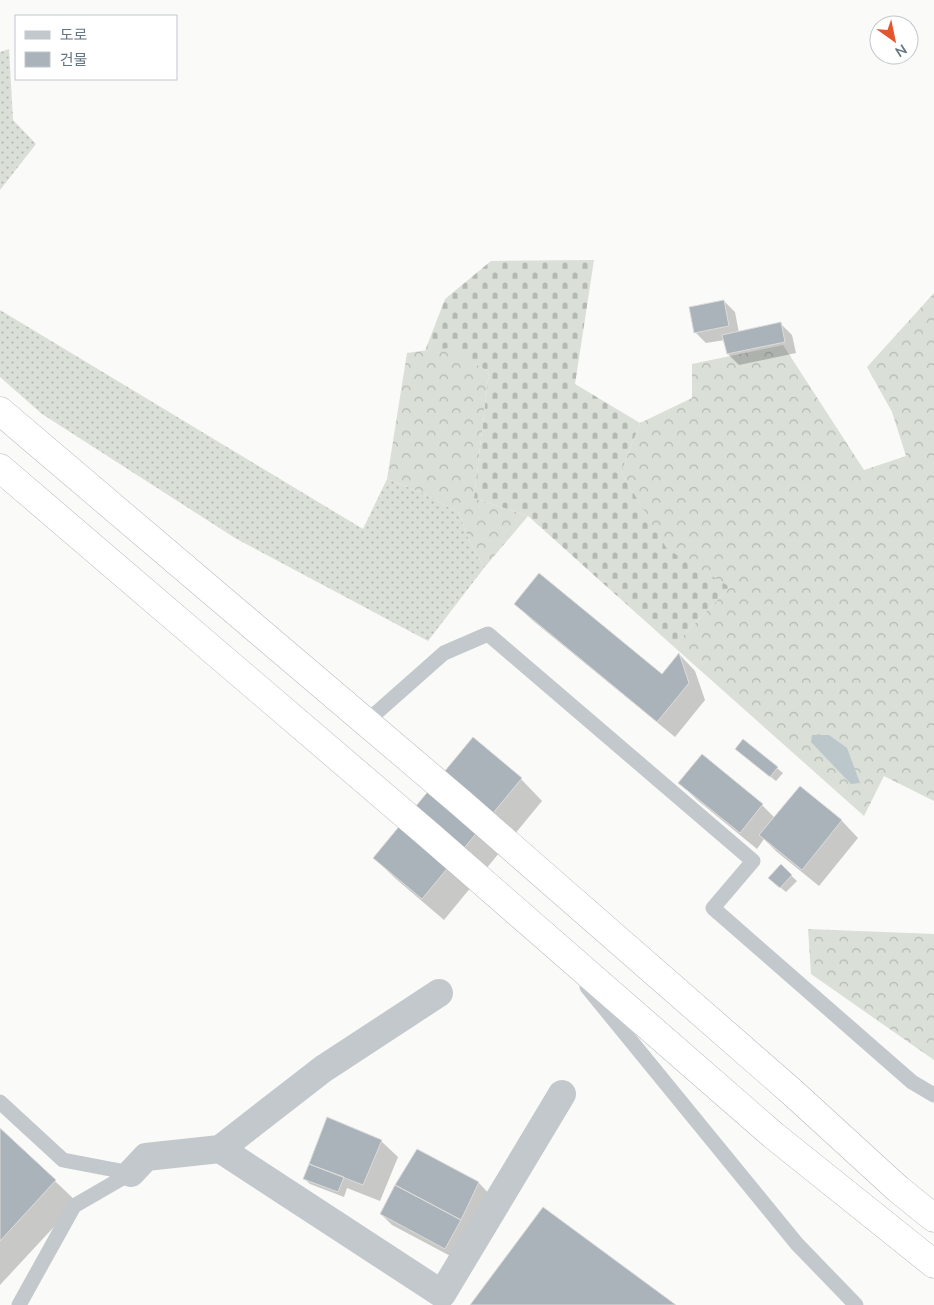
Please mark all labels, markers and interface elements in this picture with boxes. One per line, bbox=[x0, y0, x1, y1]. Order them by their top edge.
legend bbox=[15, 15, 178, 80]
north arrow bbox=[869, 15, 919, 65]
text: 도로 bbox=[60, 25, 88, 45]
text: N bbox=[891, 40, 910, 61]
text: 건물 bbox=[60, 50, 88, 70]

